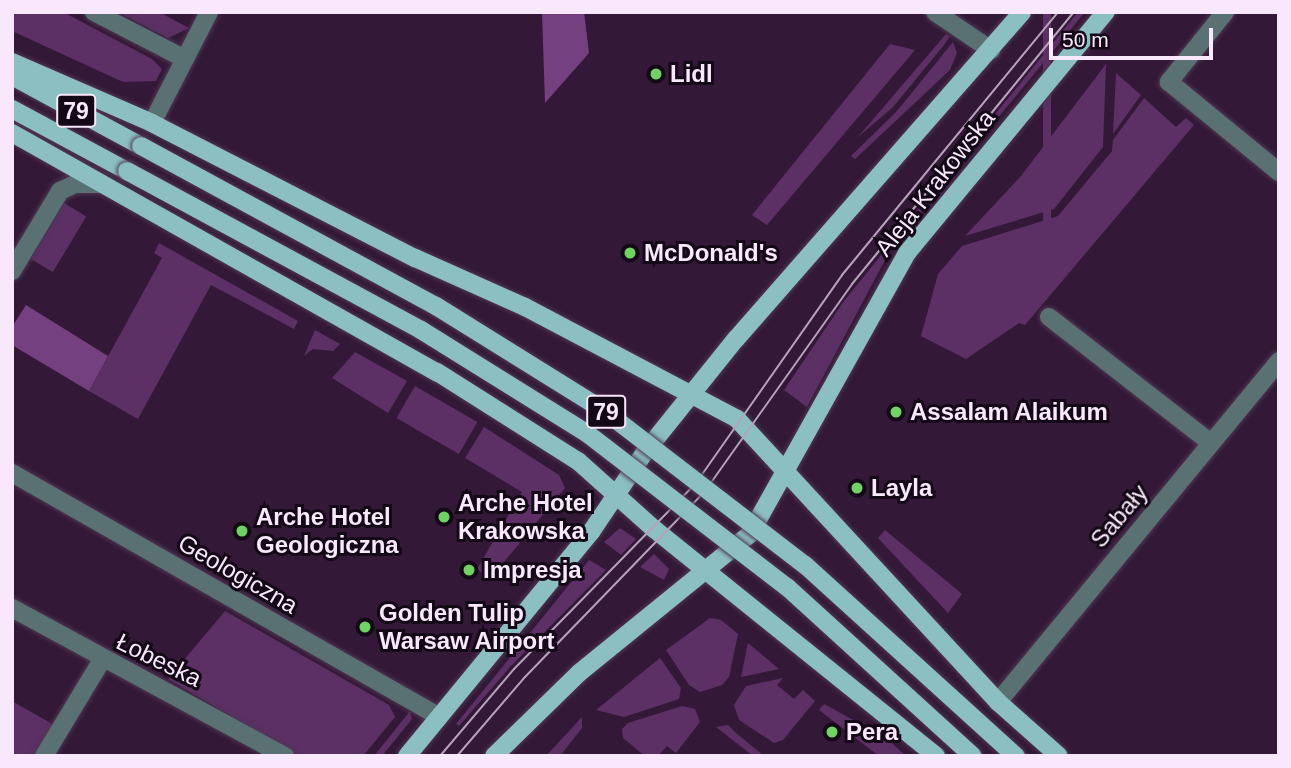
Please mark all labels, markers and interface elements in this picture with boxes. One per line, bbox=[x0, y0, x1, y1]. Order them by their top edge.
scale bar bbox=[1053, 14, 1218, 58]
text: 50 m bbox=[1062, 28, 1109, 51]
place label: Lidl bbox=[670, 60, 713, 88]
marker: Lidl bbox=[648, 66, 664, 82]
road number: 79 bbox=[55, 92, 97, 130]
street label: Aleja Krakowska bbox=[869, 104, 1001, 262]
place label: McDonald's bbox=[644, 239, 778, 267]
marker: McDonald's bbox=[622, 245, 638, 261]
road number: 79 bbox=[585, 392, 627, 432]
place label: Assalam Alaikum bbox=[910, 398, 1109, 426]
marker: Assalam Alaikum bbox=[888, 404, 904, 420]
place label: Layla bbox=[871, 474, 932, 502]
street label: Sabały bbox=[1084, 479, 1154, 553]
marker: Layla bbox=[849, 480, 865, 496]
place label: Arche Hotel Krakowska bbox=[458, 489, 593, 545]
place label: Arche Hotel Geologiczna bbox=[256, 503, 399, 559]
marker: Arche Hotel Krakowska bbox=[436, 509, 452, 525]
marker: Arche Hotel Geologiczna bbox=[234, 523, 250, 539]
street label: Geologiczna bbox=[173, 528, 303, 620]
place label: Impresja bbox=[483, 556, 582, 584]
marker: Impresja bbox=[461, 562, 477, 578]
place label: Golden Tulip Warsaw Airport bbox=[379, 599, 555, 655]
marker: Golden Tulip Warsaw Airport bbox=[357, 619, 373, 635]
street label: Łobeska bbox=[112, 627, 206, 693]
place label: Pera bbox=[846, 718, 898, 746]
marker: Pera bbox=[824, 724, 840, 740]

